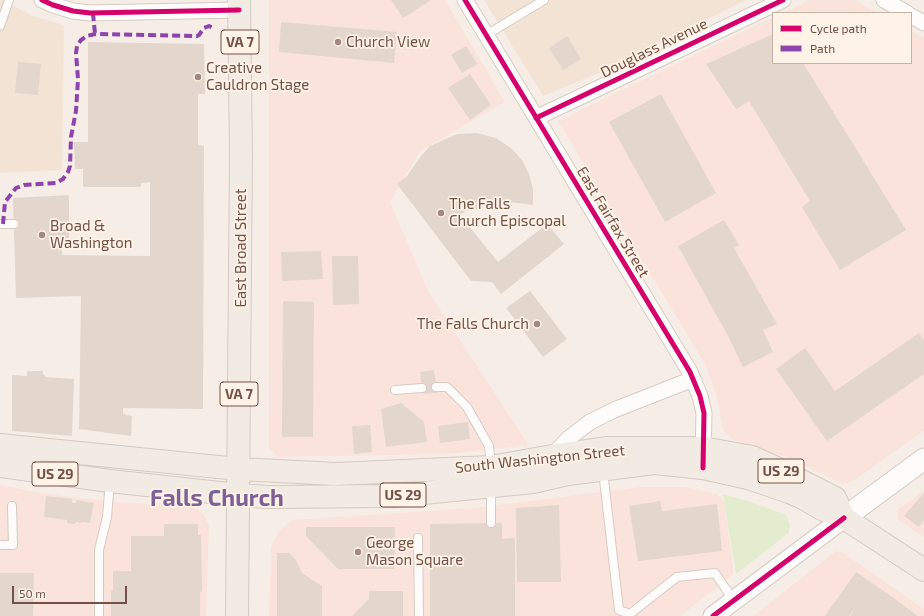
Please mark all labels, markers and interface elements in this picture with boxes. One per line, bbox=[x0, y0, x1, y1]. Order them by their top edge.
legend bbox=[772, 12, 912, 64]
street label: Douglass Avenue bbox=[598, 14, 710, 82]
text: Cycle path bbox=[810, 21, 867, 35]
road number: VA 7 bbox=[221, 30, 259, 54]
place label: Church View bbox=[346, 33, 430, 51]
marker: Church View bbox=[333, 37, 343, 47]
text: Path bbox=[810, 41, 835, 55]
place label: Creative Cauldron Stage bbox=[206, 59, 309, 94]
marker: Creative Cauldron Stage bbox=[193, 72, 203, 82]
street label: East Fairfax Street bbox=[573, 163, 653, 281]
street label: East Broad Street bbox=[232, 189, 250, 307]
place label: The Falls Church Episcopal bbox=[449, 195, 566, 230]
marker: The Falls Church Episcopal bbox=[436, 208, 446, 218]
place label: Broad & Washington bbox=[50, 217, 132, 252]
marker: Broad & Washington bbox=[37, 230, 47, 240]
place label: The Falls Church bbox=[417, 315, 529, 333]
marker: The Falls Church bbox=[532, 319, 542, 329]
road number: VA 7 bbox=[220, 382, 258, 406]
street label: South Washington Street bbox=[454, 441, 626, 477]
road number: US 29 bbox=[758, 459, 804, 483]
road number: US 29 bbox=[32, 462, 78, 486]
road number: US 29 bbox=[380, 483, 426, 507]
district label: Falls Church bbox=[150, 484, 284, 512]
place label: George Mason Square bbox=[366, 534, 463, 569]
marker: George Mason Square bbox=[353, 547, 363, 557]
scale bar bbox=[14, 578, 129, 604]
text: 50 m bbox=[19, 586, 46, 600]

